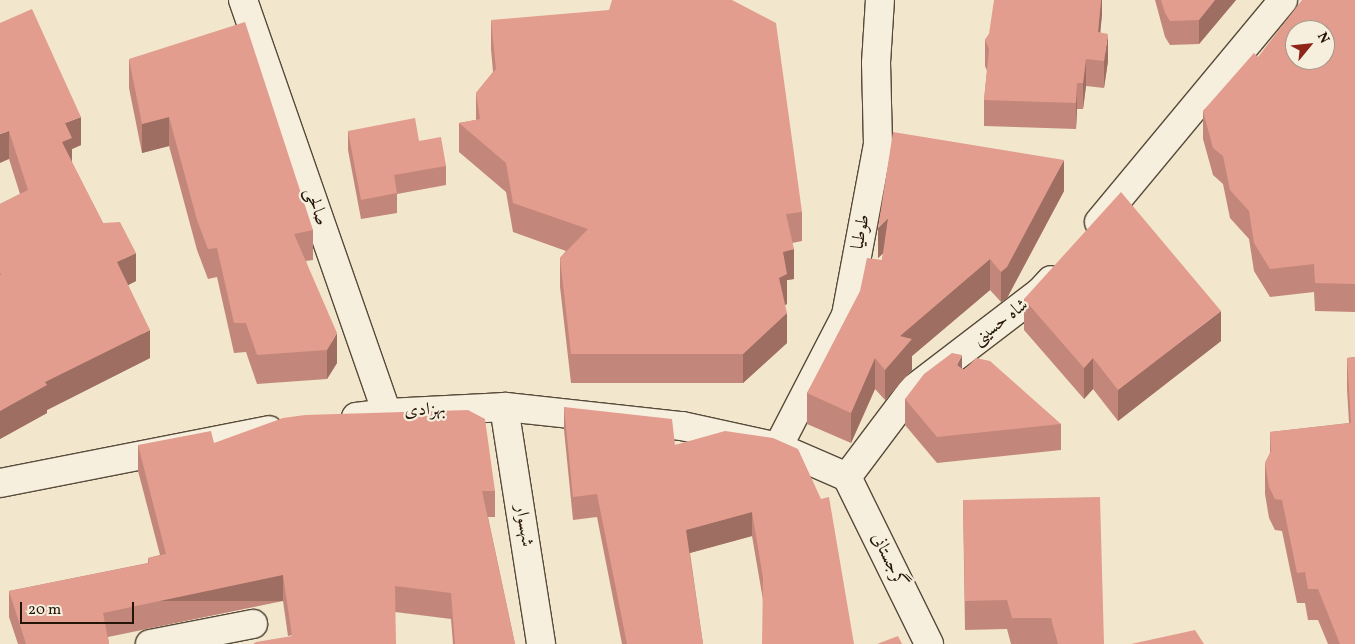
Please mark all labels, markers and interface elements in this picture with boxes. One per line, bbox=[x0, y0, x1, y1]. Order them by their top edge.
north arrow bbox=[1285, 20, 1335, 70]
text: N bbox=[1312, 29, 1334, 47]
street label: صالحی bbox=[299, 185, 331, 229]
street label: طوطیا bbox=[848, 213, 876, 251]
street label: شاه حسینی bbox=[969, 295, 1033, 351]
street label: بهزادی bbox=[404, 399, 446, 423]
street label: شهسوار bbox=[509, 504, 537, 548]
street label: گرجستانی bbox=[865, 530, 911, 592]
scale bar bbox=[22, 592, 136, 624]
text: 20 m bbox=[28, 600, 61, 621]

